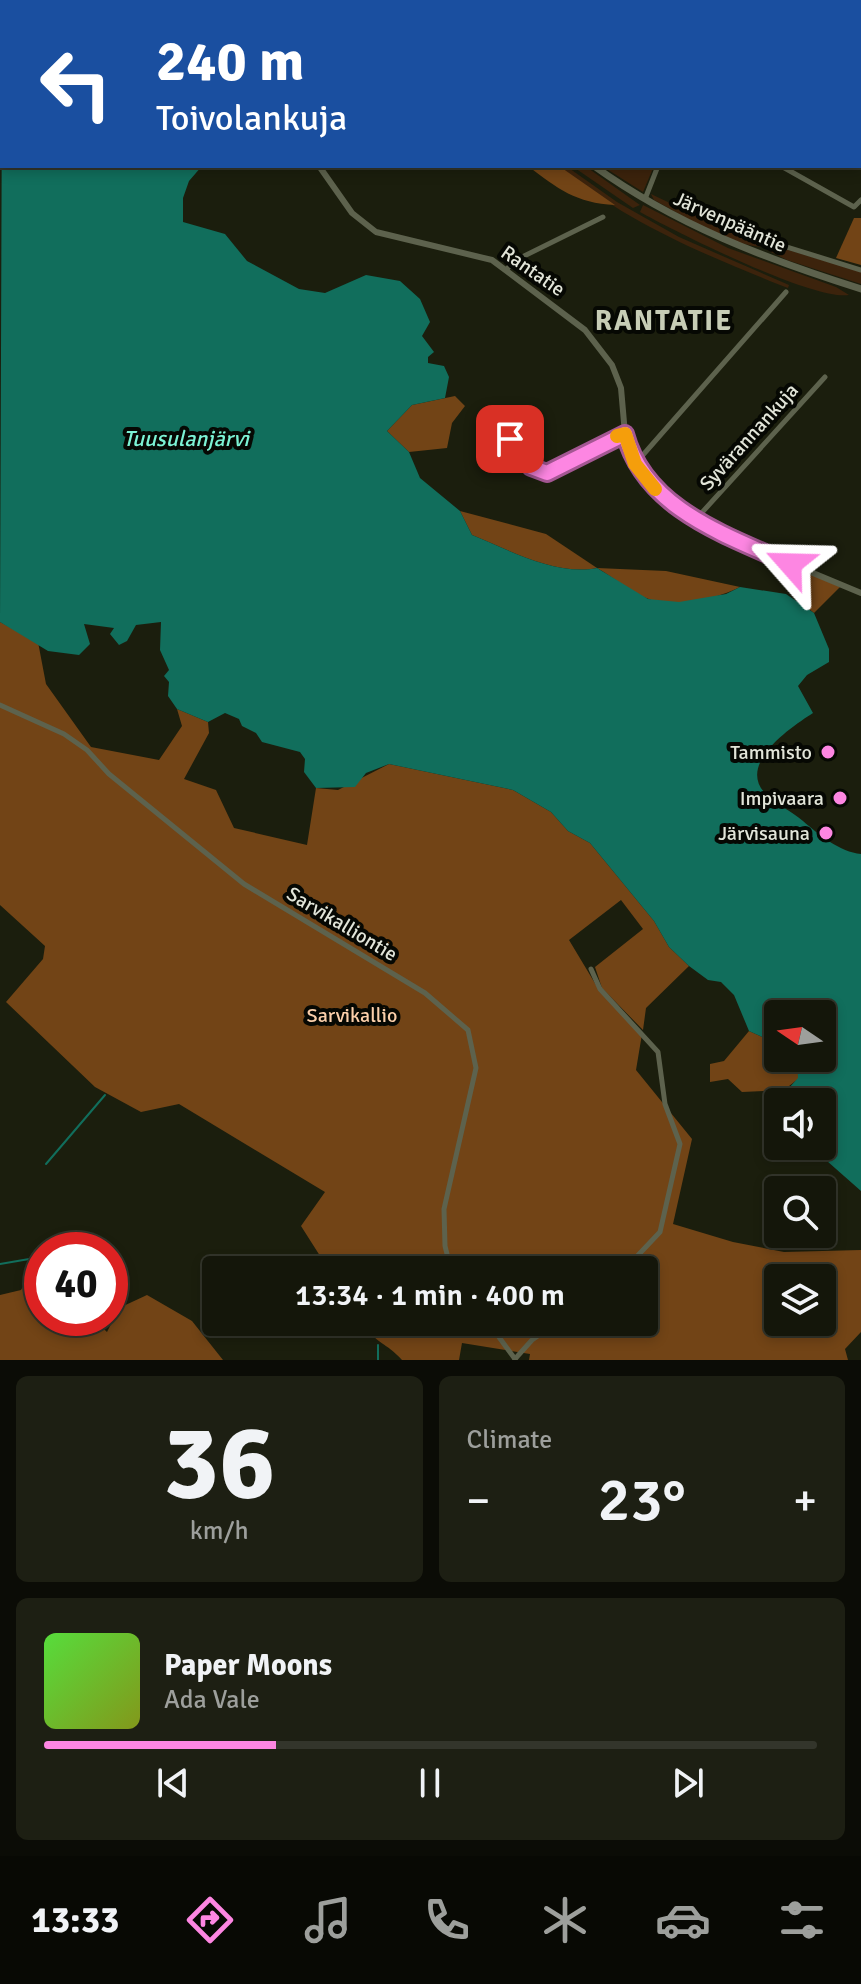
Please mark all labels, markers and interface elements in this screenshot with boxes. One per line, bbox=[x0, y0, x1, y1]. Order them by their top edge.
text: 240 m bbox=[156, 27, 304, 96]
icon: left bbox=[24, 32, 128, 136]
text: Toivolankuja bbox=[156, 96, 347, 141]
street label: Järvenpääntie bbox=[670, 186, 790, 258]
street label: Rantatie bbox=[496, 240, 570, 302]
district label: RANTATIE bbox=[595, 304, 733, 338]
street label: Syvärannankuja bbox=[694, 378, 804, 496]
pin bbox=[476, 405, 544, 473]
icon: arrive bbox=[488, 417, 532, 461]
water label: Tuusulanjärvi bbox=[123, 425, 251, 452]
position arrow bbox=[748, 522, 832, 606]
place label: Tammisto bbox=[730, 740, 812, 765]
marker: Tammisto bbox=[819, 743, 837, 761]
place label: Impivaara bbox=[740, 786, 824, 811]
marker: Impivaara bbox=[831, 789, 849, 807]
place label: Järvisauna bbox=[718, 821, 810, 846]
marker: Järvisauna bbox=[817, 824, 835, 842]
street label: Sarvikalliontie bbox=[282, 881, 402, 967]
north arrow bbox=[764, 1000, 836, 1072]
map controls bbox=[764, 1000, 836, 1336]
park label: Sarvikallio bbox=[307, 1003, 397, 1028]
button: sound bbox=[764, 1088, 836, 1160]
button: search bbox=[764, 1176, 836, 1248]
speed limit sign: 40 bbox=[24, 1232, 128, 1336]
button: layers bbox=[764, 1264, 836, 1336]
text: 13:34 · 1 min · 400 m bbox=[295, 1277, 565, 1314]
text: 36 bbox=[163, 1399, 275, 1527]
text: Climate bbox=[467, 1424, 552, 1456]
text: 23° bbox=[598, 1464, 686, 1538]
text: − bbox=[467, 1474, 490, 1528]
text: + bbox=[793, 1474, 817, 1528]
text: km/h bbox=[190, 1515, 249, 1547]
text: Paper Moons bbox=[164, 1647, 332, 1684]
text: Ada Vale bbox=[164, 1684, 260, 1716]
icon: previous bbox=[151, 1761, 195, 1805]
icon: pause bbox=[408, 1761, 452, 1805]
icon: next bbox=[666, 1761, 710, 1805]
icon: directions bbox=[182, 1892, 238, 1948]
icon: music bbox=[300, 1892, 356, 1948]
icon: phone bbox=[419, 1892, 475, 1948]
icon: climate bbox=[537, 1892, 593, 1948]
icon: car bbox=[655, 1892, 711, 1948]
icon: filters bbox=[774, 1892, 830, 1948]
text: 13:33 bbox=[31, 1898, 120, 1943]

